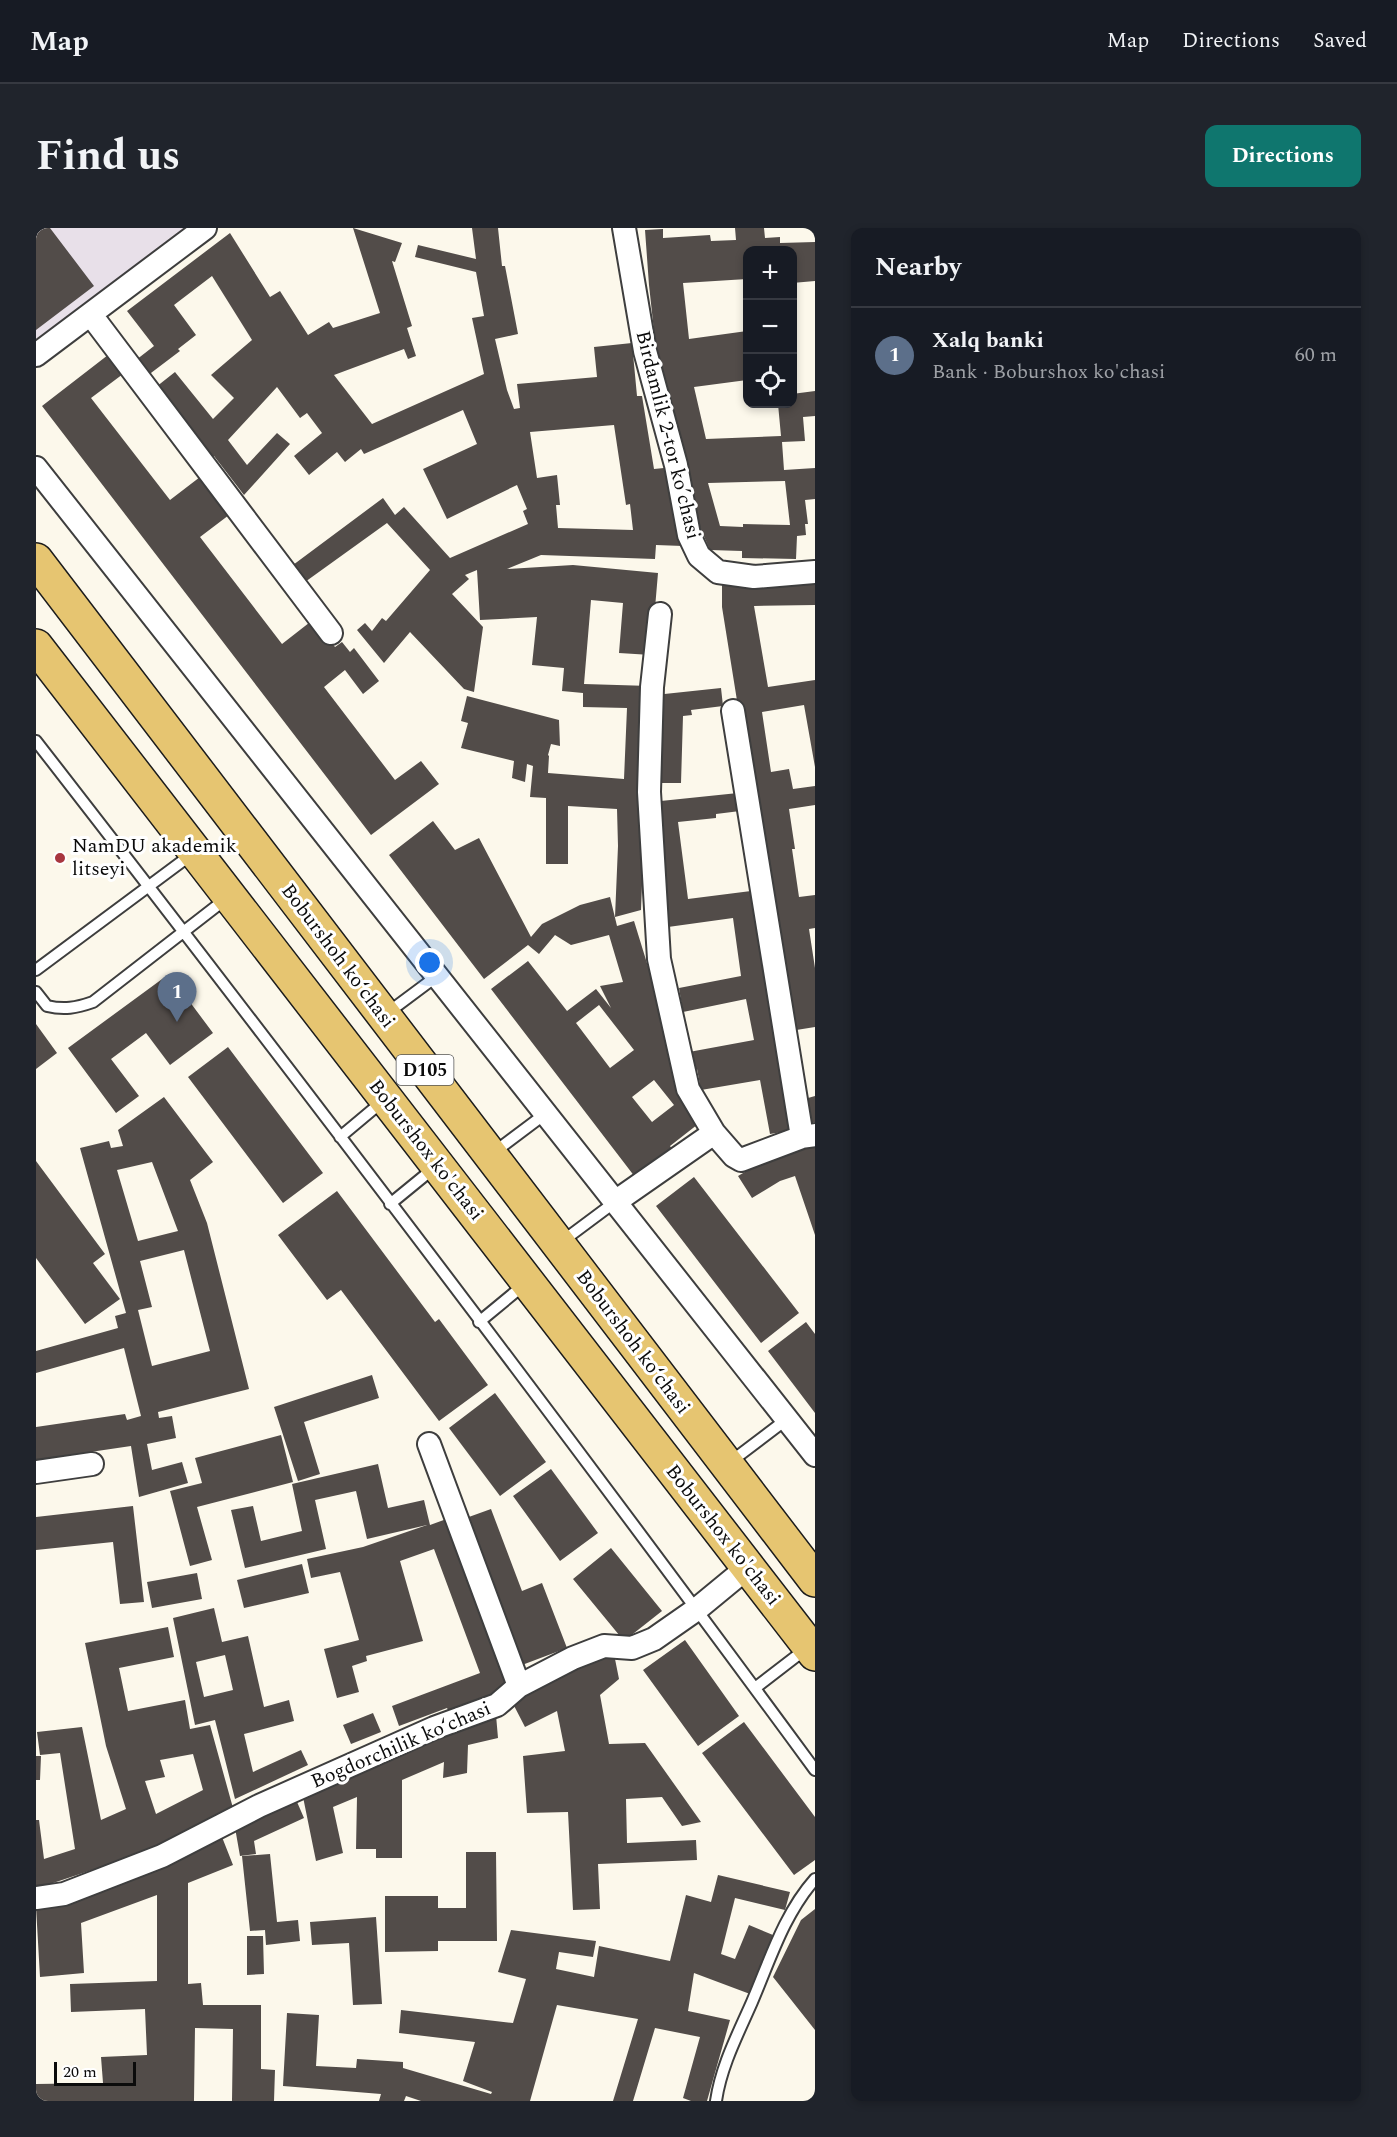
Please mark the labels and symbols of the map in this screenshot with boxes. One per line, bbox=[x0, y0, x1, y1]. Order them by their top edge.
street label: Birdamlik 2-tor koʼchasi bbox=[627, 327, 709, 543]
place label: NamDU akademik litseyi bbox=[72, 831, 237, 884]
marker: NamDU akademik litseyi bbox=[53, 851, 67, 865]
street label: Boburshoh koʻchasi bbox=[274, 877, 402, 1035]
your location bbox=[415, 948, 444, 977]
pin: 1 bbox=[158, 972, 196, 1022]
road number: D105 bbox=[396, 1055, 454, 1085]
street label: Boburshox ko'chasi bbox=[361, 1073, 491, 1227]
street label: Boburshoh koʻchasi bbox=[569, 1263, 697, 1421]
street label: Boburshox ko'chasi bbox=[658, 1458, 788, 1612]
street label: Bogdorchilik koʻchasi bbox=[306, 1694, 496, 1796]
scale bar bbox=[54, 2059, 136, 2086]

